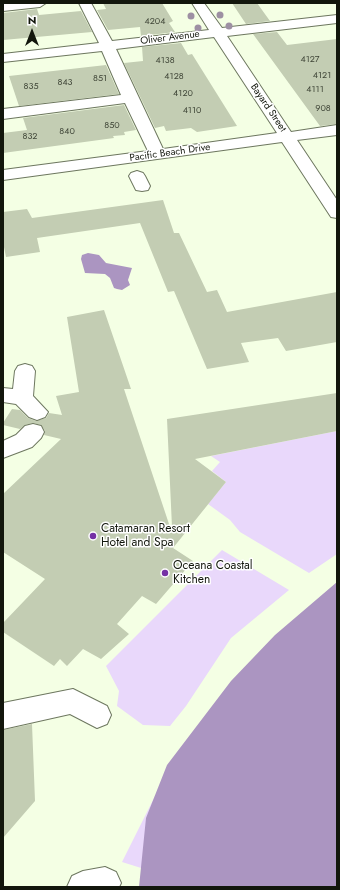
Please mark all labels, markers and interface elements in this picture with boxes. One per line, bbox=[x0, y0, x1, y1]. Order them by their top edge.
north arrow bbox=[12, 12, 52, 52]
text: N bbox=[28, 12, 36, 28]
house number: 4204 bbox=[144, 17, 166, 27]
street label: Oliver Avenue bbox=[140, 28, 200, 48]
house number: 4127 bbox=[300, 55, 320, 65]
house number: 4138 bbox=[155, 56, 175, 66]
house number: 4121 bbox=[313, 71, 331, 81]
house number: 4128 bbox=[164, 72, 184, 82]
house number: 851 bbox=[93, 74, 107, 84]
house number: 843 bbox=[57, 78, 73, 88]
house number: 835 bbox=[24, 82, 38, 92]
street label: Bayard Street bbox=[247, 82, 289, 134]
house number: 4111 bbox=[306, 85, 324, 95]
house number: 4120 bbox=[173, 89, 193, 99]
house number: 908 bbox=[315, 104, 331, 114]
house number: 4110 bbox=[183, 106, 201, 116]
house number: 850 bbox=[104, 121, 120, 131]
house number: 840 bbox=[59, 127, 75, 137]
house number: 832 bbox=[23, 132, 37, 142]
street label: Pacific Beach Drive bbox=[129, 141, 211, 165]
place label: Catamaran Resort Hotel and Spa bbox=[101, 522, 190, 550]
marker: Catamaran Resort Hotel and Spa bbox=[88, 531, 98, 541]
place label: Oceana Coastal Kitchen bbox=[173, 559, 253, 587]
marker: Oceana Coastal Kitchen bbox=[160, 568, 170, 578]

